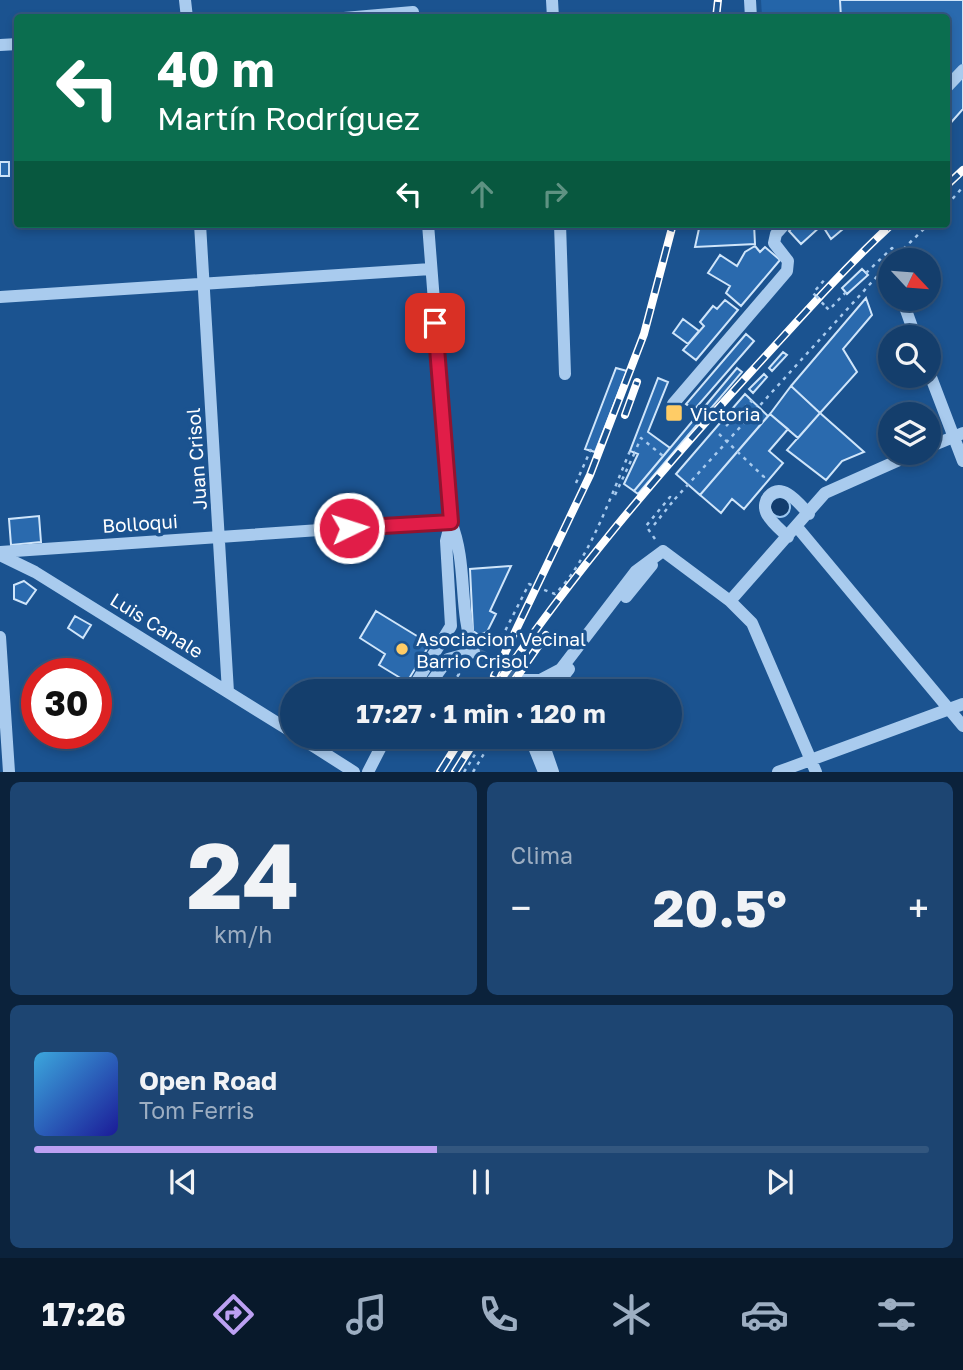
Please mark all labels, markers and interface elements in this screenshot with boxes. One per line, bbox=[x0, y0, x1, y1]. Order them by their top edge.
text: 40 m bbox=[157, 39, 275, 98]
icon: left bbox=[42, 42, 133, 133]
text: Martín Rodríguez bbox=[157, 99, 420, 137]
icon: left bbox=[390, 175, 428, 213]
icon: ahead bbox=[463, 175, 501, 213]
icon: right bbox=[536, 175, 574, 213]
north arrow bbox=[878, 248, 942, 312]
map controls bbox=[878, 248, 941, 465]
pin bbox=[405, 293, 465, 353]
icon: arrive bbox=[416, 304, 454, 342]
button: search bbox=[878, 325, 941, 388]
place label: Victoria bbox=[690, 402, 760, 425]
button: layers bbox=[878, 402, 941, 465]
marker: Victoria bbox=[664, 403, 684, 423]
street label: Juan Crisol bbox=[181, 407, 211, 511]
position arrow bbox=[312, 491, 386, 565]
street label: Bolloqui bbox=[101, 509, 179, 537]
street label: Luis Canale bbox=[106, 587, 208, 663]
place label: Asociacion Vecinal Barrio Crisol bbox=[416, 627, 586, 672]
marker: Asociacion Vecinal Barrio Crisol bbox=[394, 641, 410, 657]
speed limit sign: 30 bbox=[21, 658, 112, 749]
text: 17:27 · 1 min · 120 m bbox=[356, 698, 606, 729]
text: 24 bbox=[187, 820, 299, 929]
text: Clima bbox=[511, 841, 573, 869]
text: 20.5° bbox=[653, 876, 787, 938]
text: − bbox=[511, 885, 531, 930]
text: + bbox=[908, 885, 929, 930]
text: km/h bbox=[214, 920, 273, 948]
text: Open Road bbox=[139, 1065, 277, 1096]
text: Tom Ferris bbox=[139, 1096, 254, 1124]
icon: previous bbox=[164, 1163, 202, 1201]
icon: pause bbox=[462, 1163, 500, 1201]
icon: next bbox=[761, 1163, 799, 1201]
icon: directions bbox=[209, 1290, 258, 1339]
icon: music bbox=[342, 1290, 391, 1339]
icon: phone bbox=[474, 1290, 523, 1339]
icon: climate bbox=[607, 1290, 656, 1339]
icon: car bbox=[740, 1290, 789, 1339]
icon: filters bbox=[872, 1290, 921, 1339]
text: 17:26 bbox=[42, 1295, 126, 1333]

